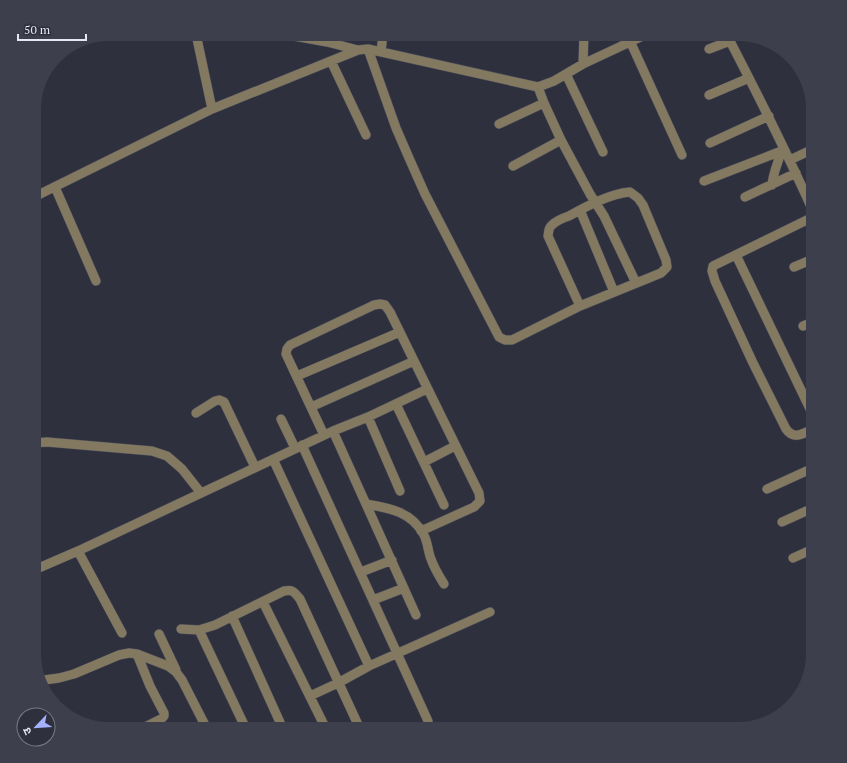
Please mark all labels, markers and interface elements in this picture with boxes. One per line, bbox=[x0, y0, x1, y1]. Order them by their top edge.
scale bar bbox=[18, 16, 86, 42]
text: 50 m bbox=[24, 22, 51, 37]
north arrow bbox=[16, 707, 56, 747]
text: उ bbox=[19, 725, 35, 737]

